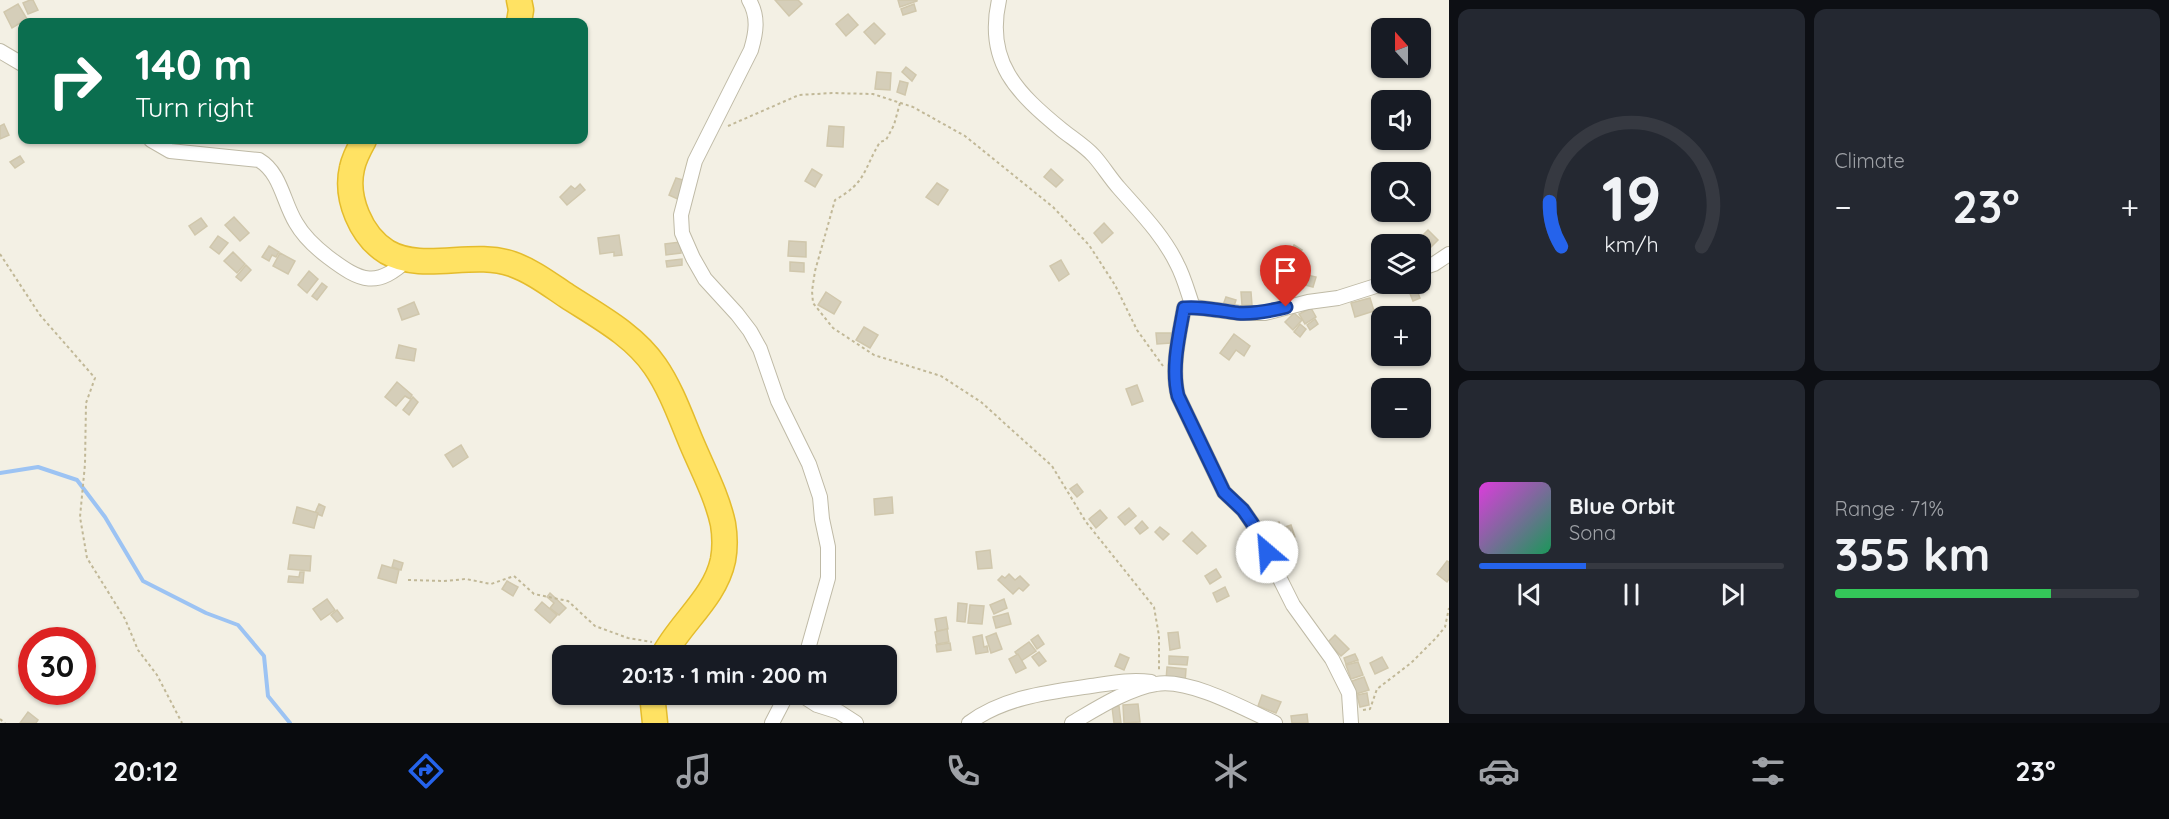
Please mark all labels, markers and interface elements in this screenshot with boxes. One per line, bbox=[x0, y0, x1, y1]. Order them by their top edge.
north arrow bbox=[1371, 18, 1431, 78]
map controls bbox=[1371, 18, 1431, 438]
text: 140 m bbox=[135, 38, 252, 91]
icon: right bbox=[36, 42, 114, 120]
text: Turn right bbox=[135, 90, 254, 124]
button: sound bbox=[1371, 90, 1431, 150]
text: Climate bbox=[1835, 148, 1905, 173]
text: 19 bbox=[1601, 159, 1661, 237]
button: search bbox=[1371, 162, 1431, 222]
text: 23° bbox=[1952, 178, 2020, 234]
text: − bbox=[1835, 186, 1852, 227]
text: + bbox=[2120, 186, 2139, 227]
text: km/h bbox=[1604, 231, 1658, 257]
button: layers bbox=[1371, 234, 1431, 294]
pin bbox=[1260, 245, 1311, 307]
icon: arrive bbox=[1269, 254, 1302, 287]
button: + bbox=[1371, 306, 1431, 366]
button: − bbox=[1371, 378, 1431, 438]
text: Blue Orbit bbox=[1569, 492, 1675, 520]
text: Range · 71% bbox=[1835, 496, 1944, 521]
position arrow bbox=[1235, 520, 1299, 584]
text: Sona bbox=[1569, 520, 1616, 545]
text: 355 km bbox=[1835, 526, 1990, 582]
icon: previous bbox=[1513, 578, 1546, 611]
icon: pause bbox=[1615, 578, 1648, 611]
icon: next bbox=[1716, 578, 1749, 611]
speed limit sign: 30 bbox=[18, 627, 96, 705]
text: 20:13 · 1 min · 200 m bbox=[621, 661, 828, 689]
icon: directions bbox=[405, 750, 447, 792]
icon: music bbox=[673, 750, 715, 792]
icon: phone bbox=[942, 750, 984, 792]
icon: climate bbox=[1210, 750, 1252, 792]
icon: car bbox=[1478, 750, 1520, 792]
icon: filters bbox=[1747, 750, 1789, 792]
text: 20:12 bbox=[113, 754, 178, 788]
text: 23° bbox=[2015, 754, 2056, 788]

